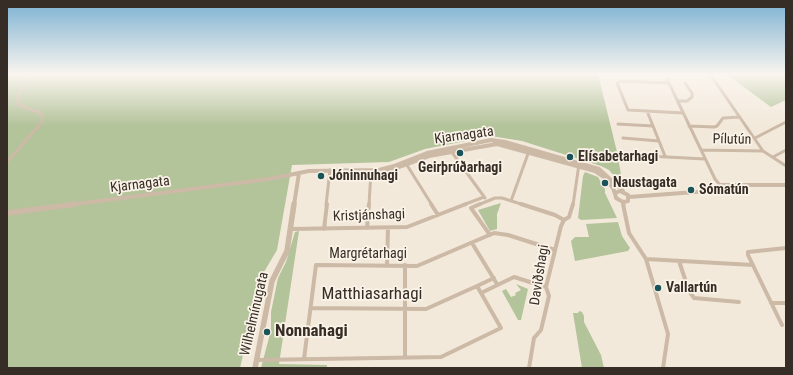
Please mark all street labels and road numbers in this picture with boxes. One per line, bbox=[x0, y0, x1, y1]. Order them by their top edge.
street label: Kjarnagata bbox=[433, 124, 495, 148]
street label: Pílutún bbox=[712, 131, 752, 149]
street label: Kjarnagata bbox=[109, 173, 171, 197]
street label: Kristjánshagi bbox=[333, 206, 405, 226]
street label: Daviðshagi bbox=[527, 244, 553, 306]
street label: Margrétarhagi bbox=[329, 246, 407, 262]
street label: Wilhelmínugata bbox=[237, 270, 273, 358]
street label: Matthiasarhagi bbox=[321, 285, 423, 305]

